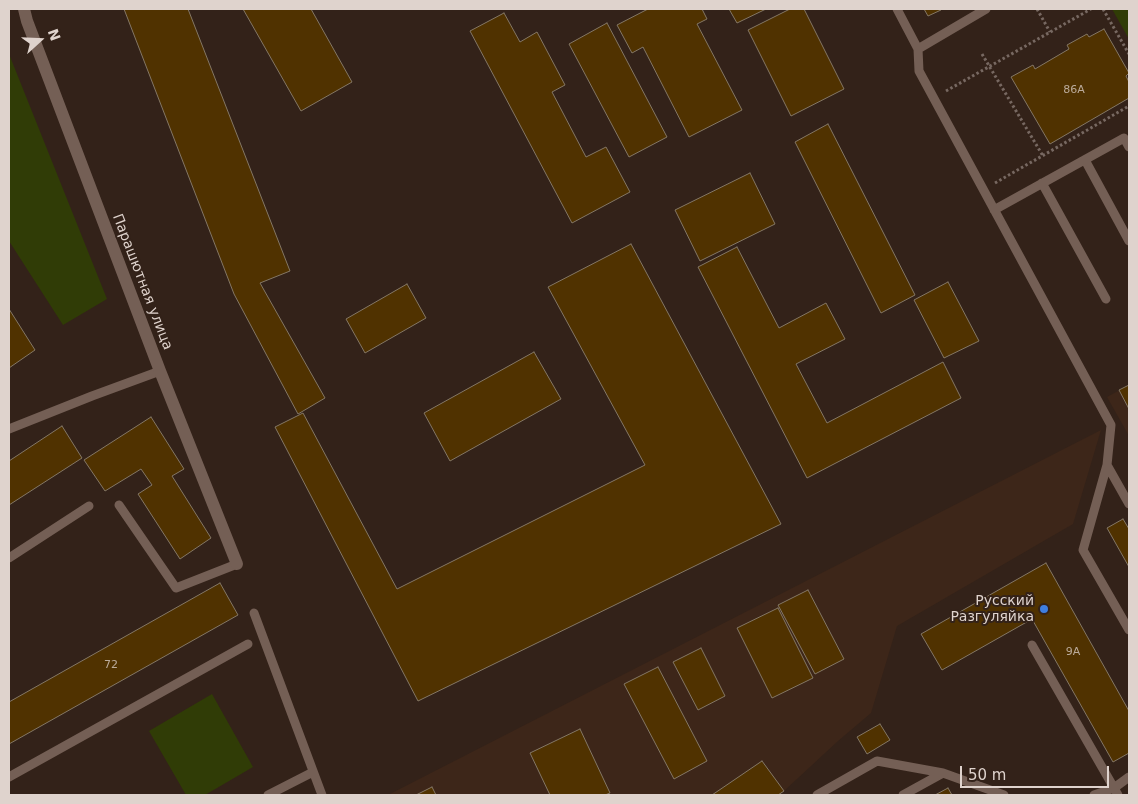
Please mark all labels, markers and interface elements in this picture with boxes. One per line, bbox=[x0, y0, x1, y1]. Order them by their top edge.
north arrow bbox=[15, 15, 65, 65]
text: N bbox=[45, 27, 64, 43]
house number: 86А bbox=[1063, 83, 1085, 97]
street label: Парашютная улица bbox=[108, 212, 176, 352]
place label: Русский Разгуляйка bbox=[950, 593, 1034, 626]
marker: Русский Разгуляйка bbox=[1038, 603, 1050, 615]
house number: 9А bbox=[1066, 645, 1080, 659]
house number: 72 bbox=[104, 658, 118, 672]
scale bar bbox=[963, 756, 1112, 788]
text: 50 m bbox=[968, 766, 1006, 784]

